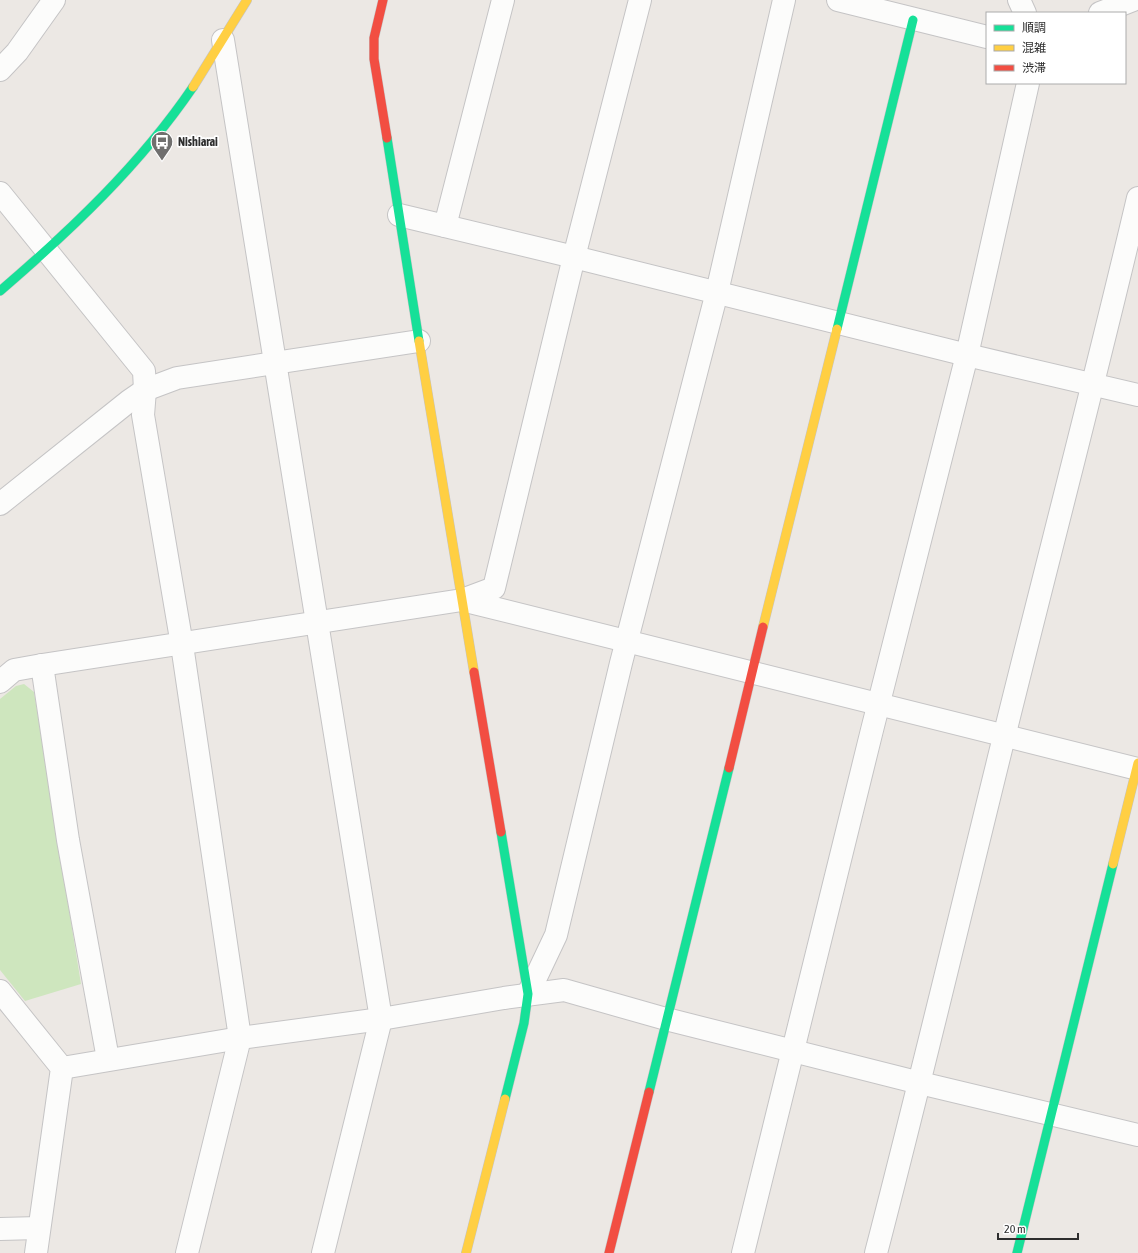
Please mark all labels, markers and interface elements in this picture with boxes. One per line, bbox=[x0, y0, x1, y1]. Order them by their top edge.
legend bbox=[986, 12, 1126, 84]
text: 順調 bbox=[1022, 21, 1046, 35]
text: 混雑 bbox=[1022, 41, 1046, 55]
text: 渋滞 bbox=[1022, 61, 1046, 75]
bus stop icon: Nishiarai bbox=[149, 129, 175, 162]
place label: Nishiarai bbox=[178, 135, 218, 149]
scale bar bbox=[998, 1215, 1078, 1241]
text: 20 m bbox=[1004, 1222, 1026, 1236]

